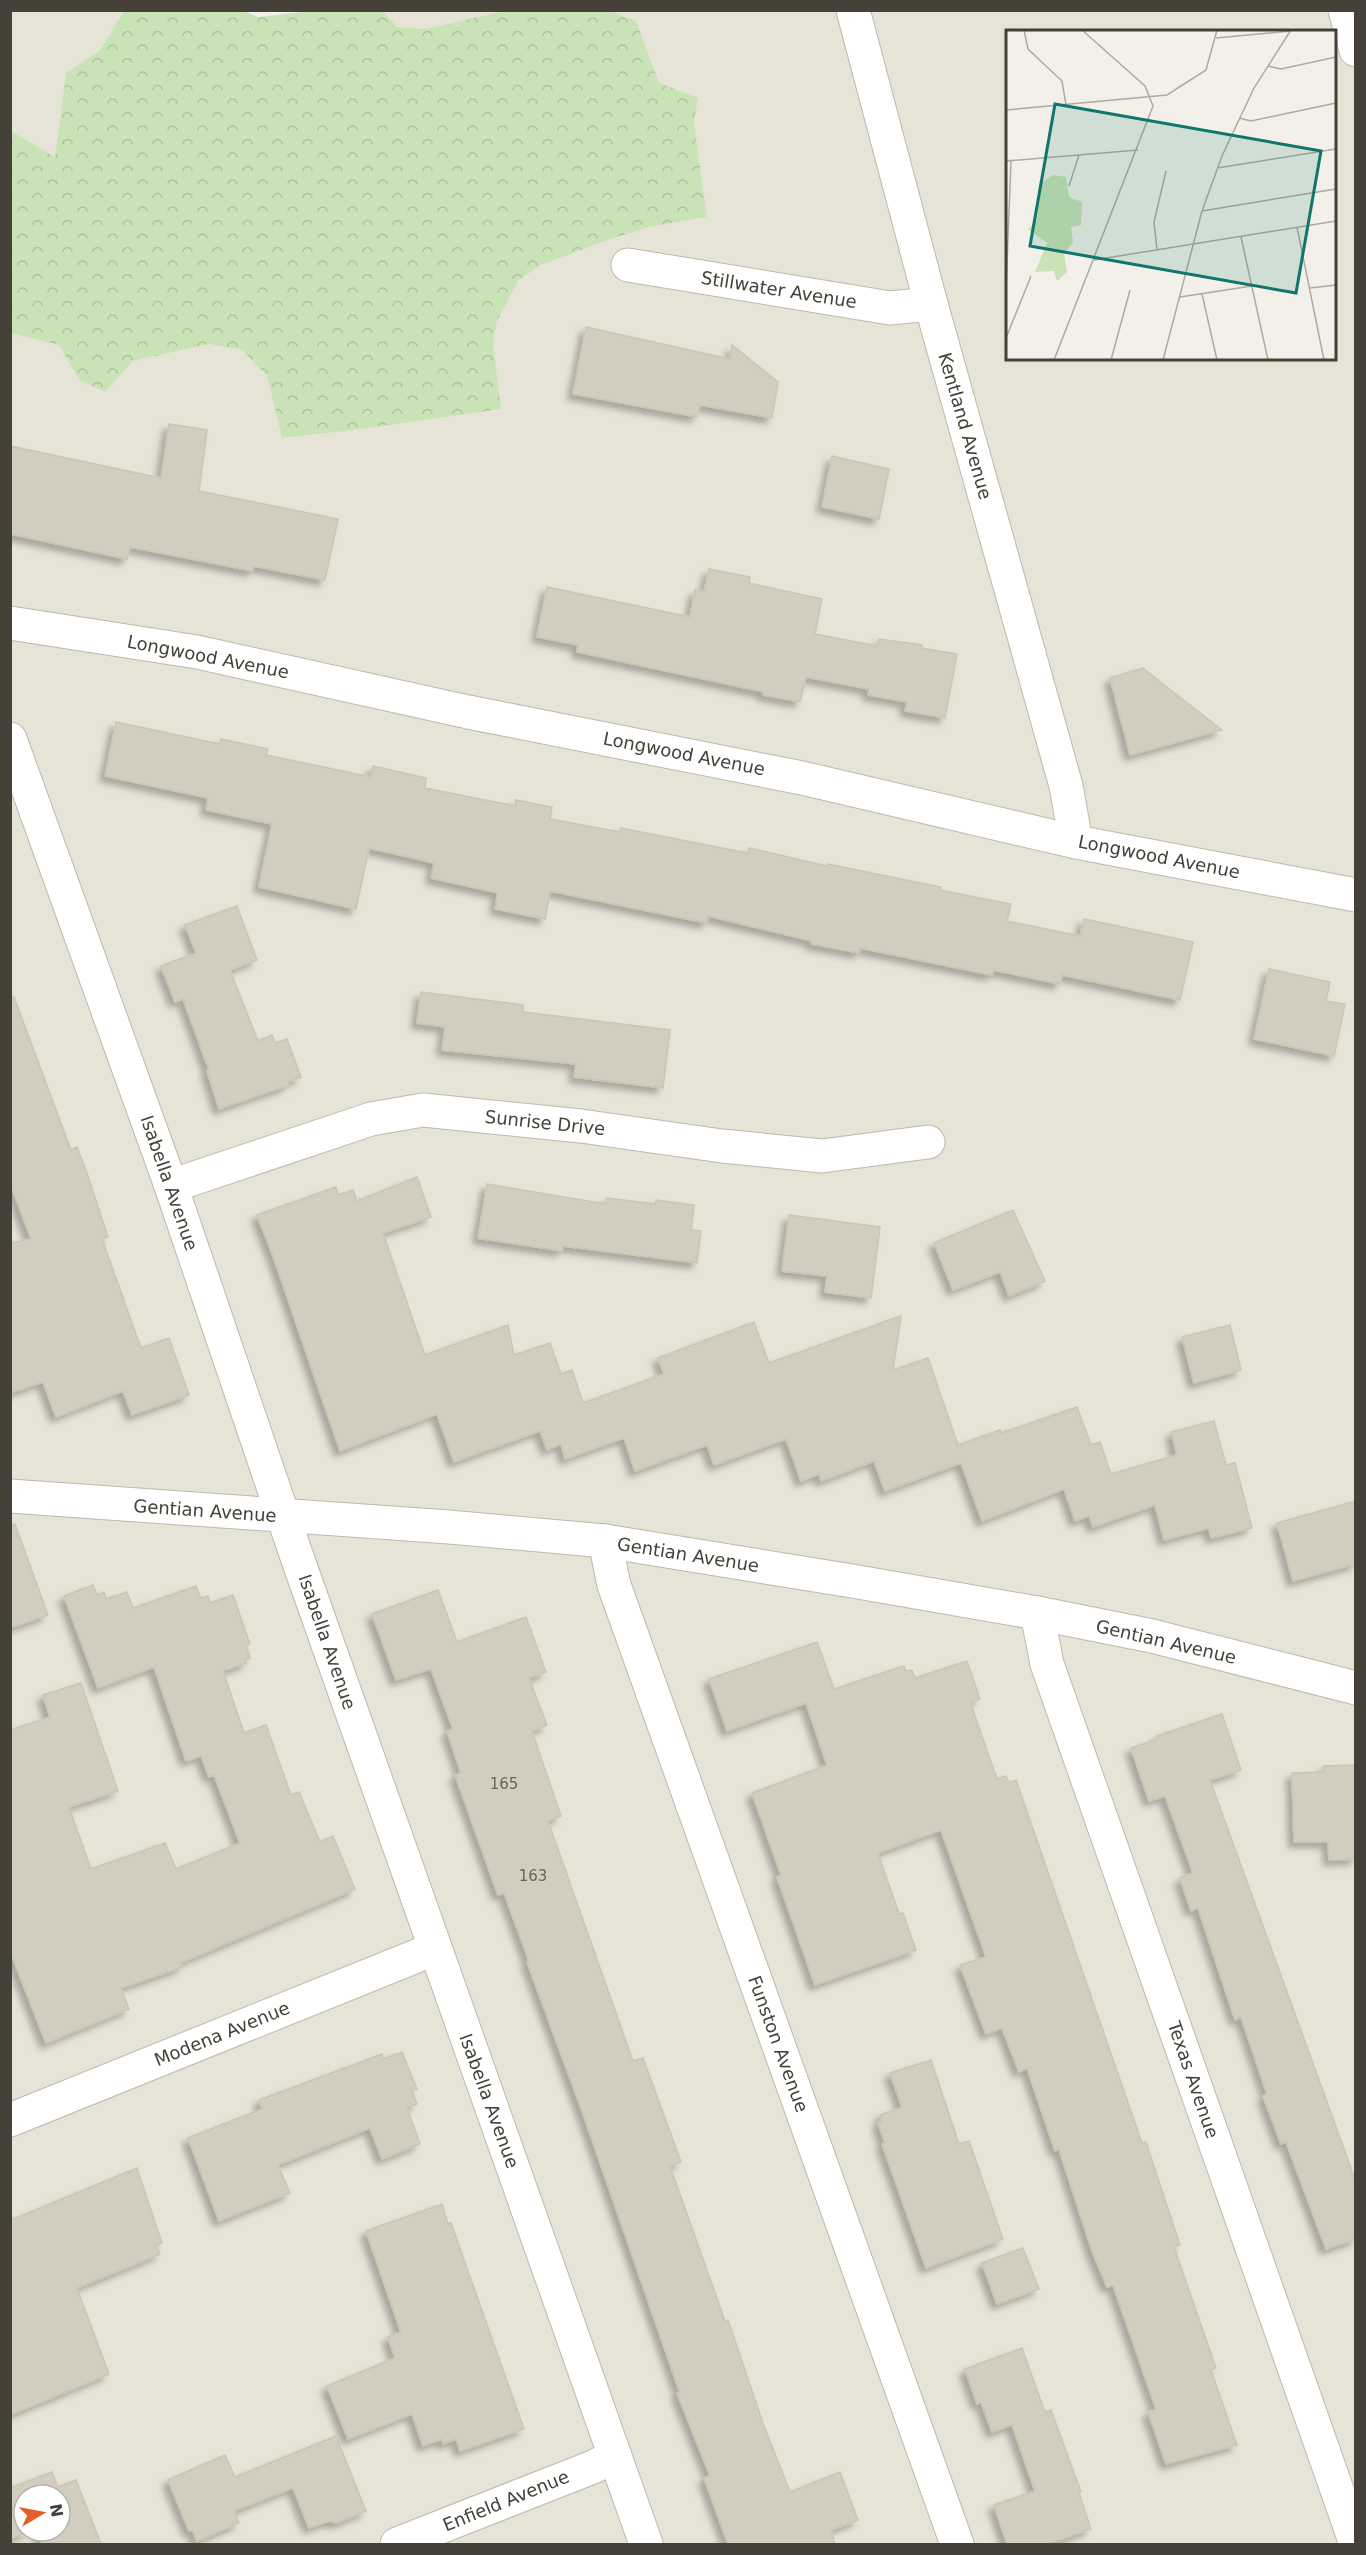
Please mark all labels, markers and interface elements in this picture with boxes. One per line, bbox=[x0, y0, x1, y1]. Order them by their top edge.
inset map bbox=[1006, 30, 1336, 360]
street label: Stillwater Avenue bbox=[700, 267, 858, 312]
street label: Kentland Avenue bbox=[934, 350, 997, 502]
street label: Longwood Avenue bbox=[125, 631, 291, 682]
street label: Longwood Avenue bbox=[601, 728, 767, 779]
street label: Longwood Avenue bbox=[1076, 831, 1242, 882]
street label: Sunrise Drive bbox=[484, 1106, 606, 1139]
street label: Isabella Avenue bbox=[136, 1112, 202, 1253]
street label: Gentian Avenue bbox=[133, 1495, 277, 1526]
street label: Gentian Avenue bbox=[616, 1533, 761, 1576]
street label: Isabella Avenue bbox=[294, 1571, 360, 1712]
street label: Gentian Avenue bbox=[1094, 1615, 1238, 1668]
house number: 165 bbox=[490, 1775, 518, 1793]
house number: 163 bbox=[519, 1867, 547, 1885]
street label: Funston Avenue bbox=[744, 1973, 813, 2115]
street label: Modena Avenue bbox=[151, 1997, 293, 2070]
street label: Texas Avenue bbox=[1163, 2018, 1223, 2141]
street label: Isabella Avenue bbox=[455, 2031, 524, 2171]
street label: Enfield Avenue bbox=[440, 2466, 572, 2535]
north arrow bbox=[12, 2483, 72, 2543]
text: N bbox=[46, 2502, 67, 2519]

